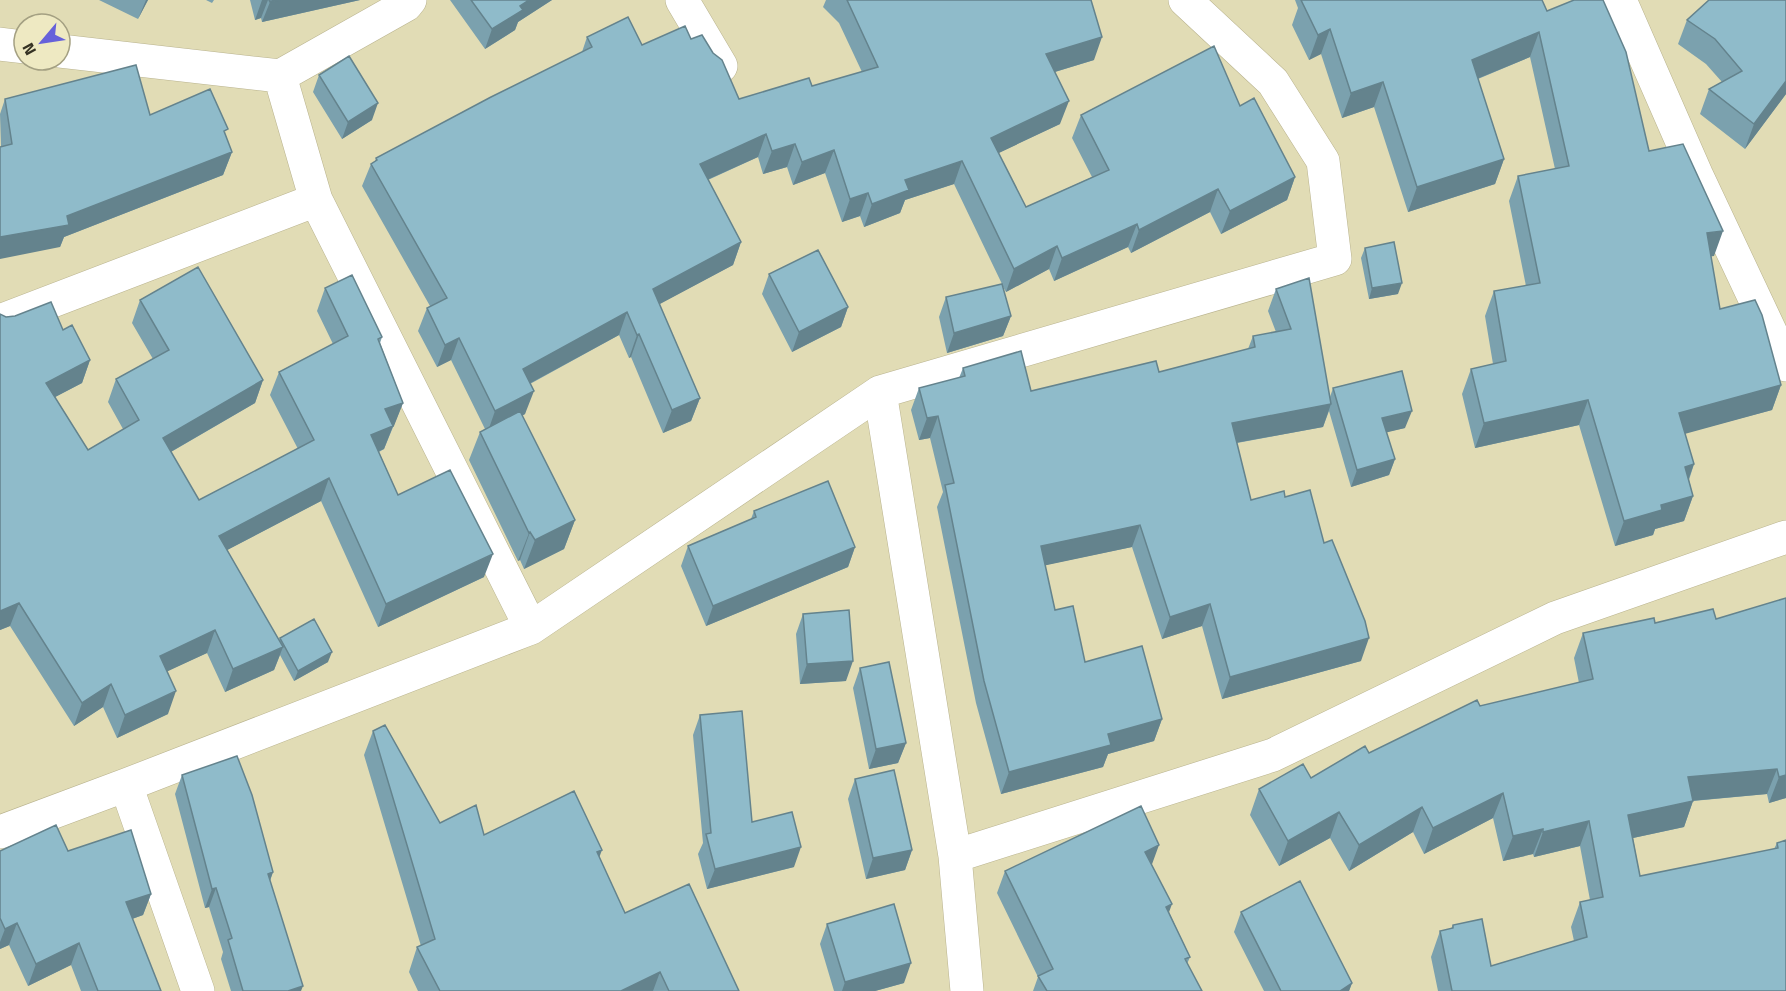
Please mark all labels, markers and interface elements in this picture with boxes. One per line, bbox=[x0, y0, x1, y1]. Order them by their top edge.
north arrow bbox=[12, 12, 72, 72]
text: N bbox=[16, 39, 42, 60]

